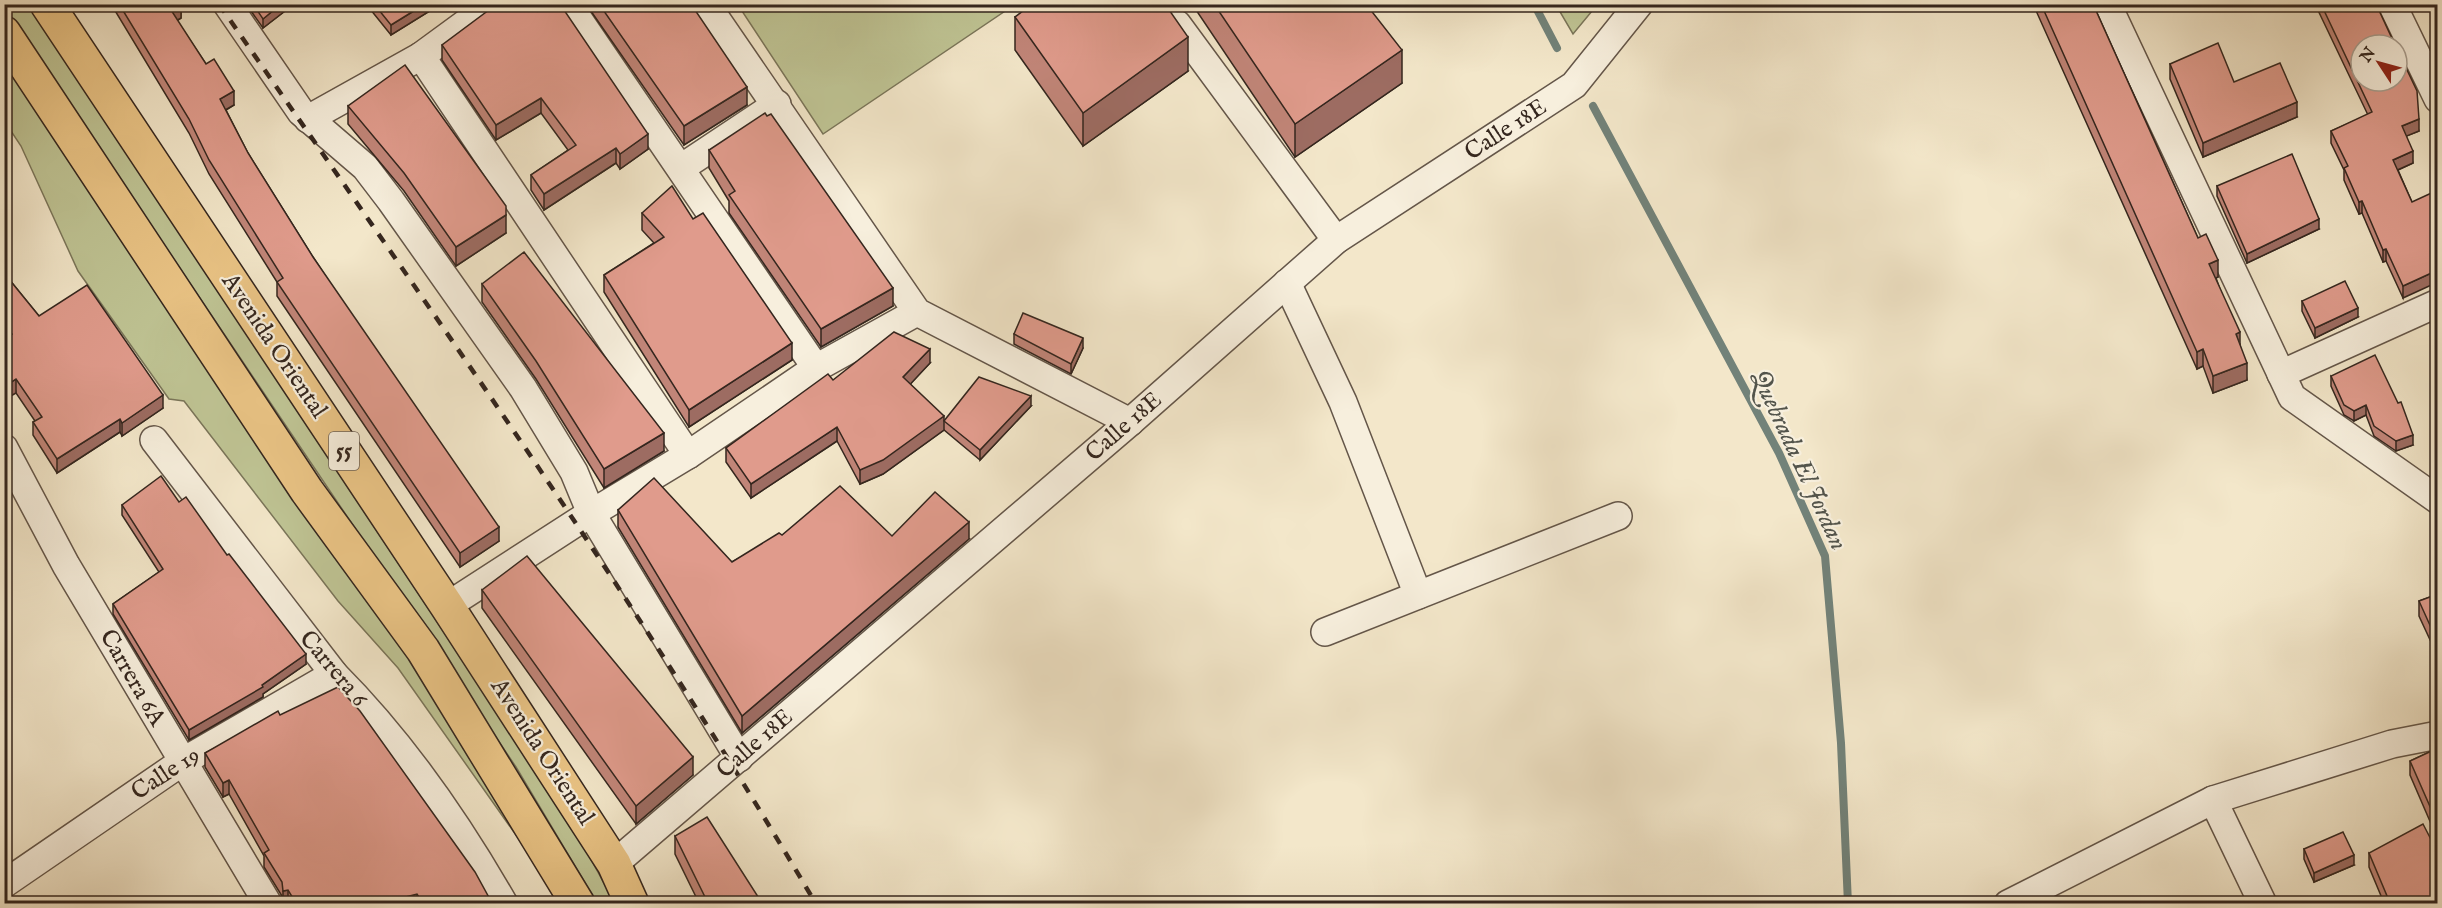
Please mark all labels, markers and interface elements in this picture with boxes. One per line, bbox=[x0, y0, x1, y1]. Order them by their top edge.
north arrow bbox=[2349, 33, 2409, 93]
text: N bbox=[2356, 44, 2381, 68]
street label: Calle 18E bbox=[1459, 92, 1553, 168]
street label: Avenida Oriental bbox=[213, 267, 334, 425]
water label: Quebrada El Jordan bbox=[1743, 364, 1855, 556]
street label: Calle 18E bbox=[1079, 385, 1169, 469]
road number: 55 bbox=[329, 432, 359, 470]
street label: Carrera 6A bbox=[92, 624, 173, 733]
street label: Carrera 6 bbox=[292, 624, 375, 714]
street label: Avenida Oriental bbox=[483, 672, 601, 832]
street label: Calle 18E bbox=[710, 702, 800, 786]
street label: Calle 19 bbox=[126, 740, 206, 808]

